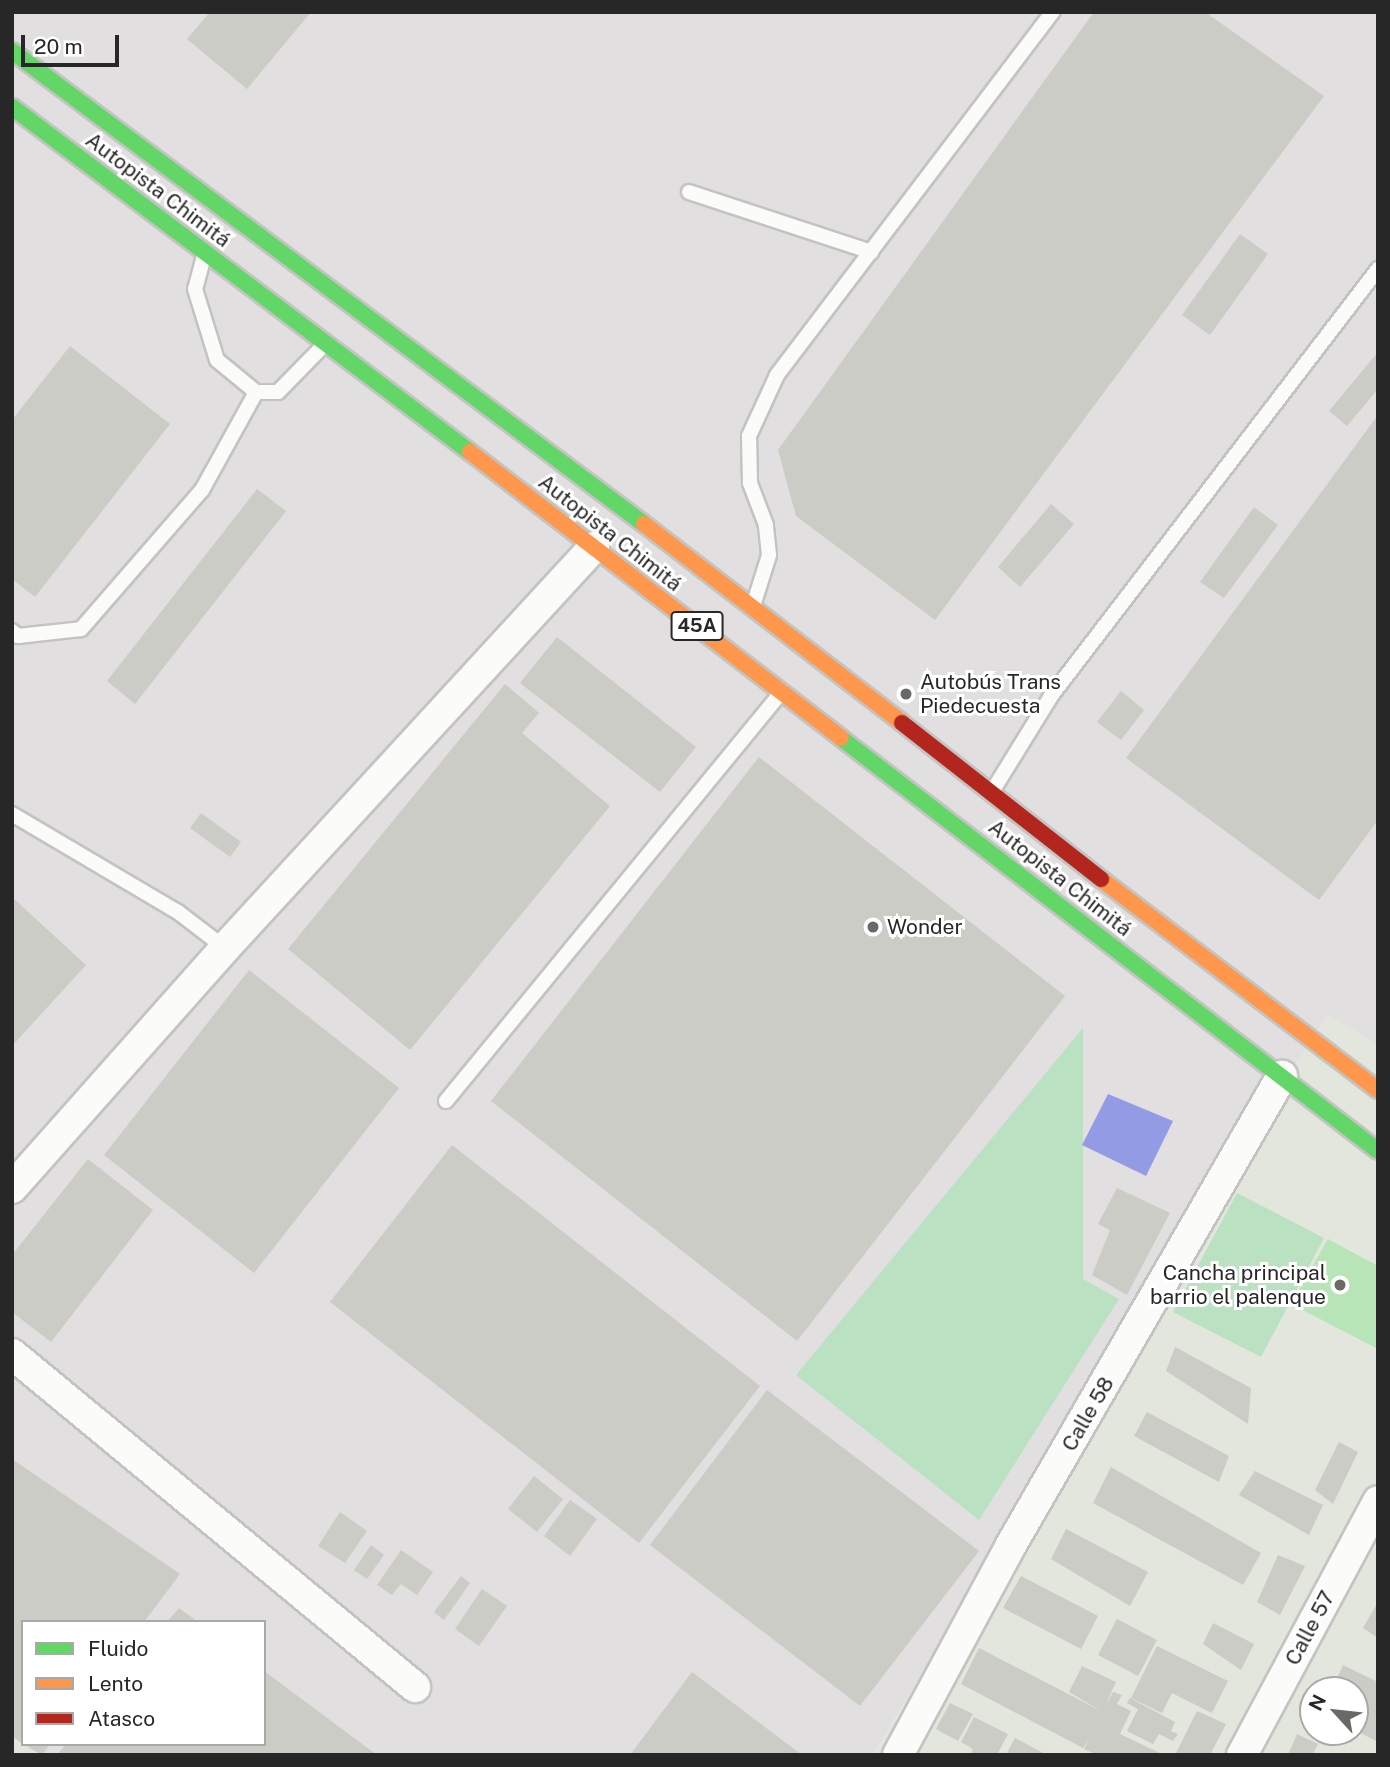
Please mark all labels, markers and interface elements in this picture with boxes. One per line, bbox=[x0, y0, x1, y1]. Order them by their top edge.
scale bar bbox=[24, 21, 122, 65]
text: 20 m bbox=[34, 34, 83, 59]
street label: Autopista Chimitá bbox=[81, 127, 235, 253]
street label: Autopista Chimitá bbox=[533, 469, 687, 597]
road number: 45A bbox=[669, 610, 725, 642]
place label: Autobús Trans Piedecuesta bbox=[920, 669, 1061, 719]
marker: Autobús Trans Piedecuesta bbox=[898, 686, 914, 702]
street label: Autopista Chimitá bbox=[983, 814, 1137, 942]
place label: Wonder bbox=[887, 914, 963, 940]
marker: Wonder bbox=[865, 919, 881, 935]
place label: Cancha principal barrio el palenque bbox=[1150, 1260, 1326, 1310]
marker: Cancha principal barrio el palenque bbox=[1332, 1277, 1348, 1293]
street label: Calle 58 bbox=[1057, 1372, 1119, 1456]
street label: Calle 57 bbox=[1280, 1586, 1340, 1670]
legend bbox=[21, 1620, 266, 1746]
text: Fluido bbox=[88, 1636, 148, 1661]
text: Lento bbox=[88, 1671, 143, 1696]
north arrow bbox=[1299, 1676, 1369, 1746]
text: N bbox=[1304, 1691, 1330, 1714]
text: Atasco bbox=[88, 1706, 155, 1731]

